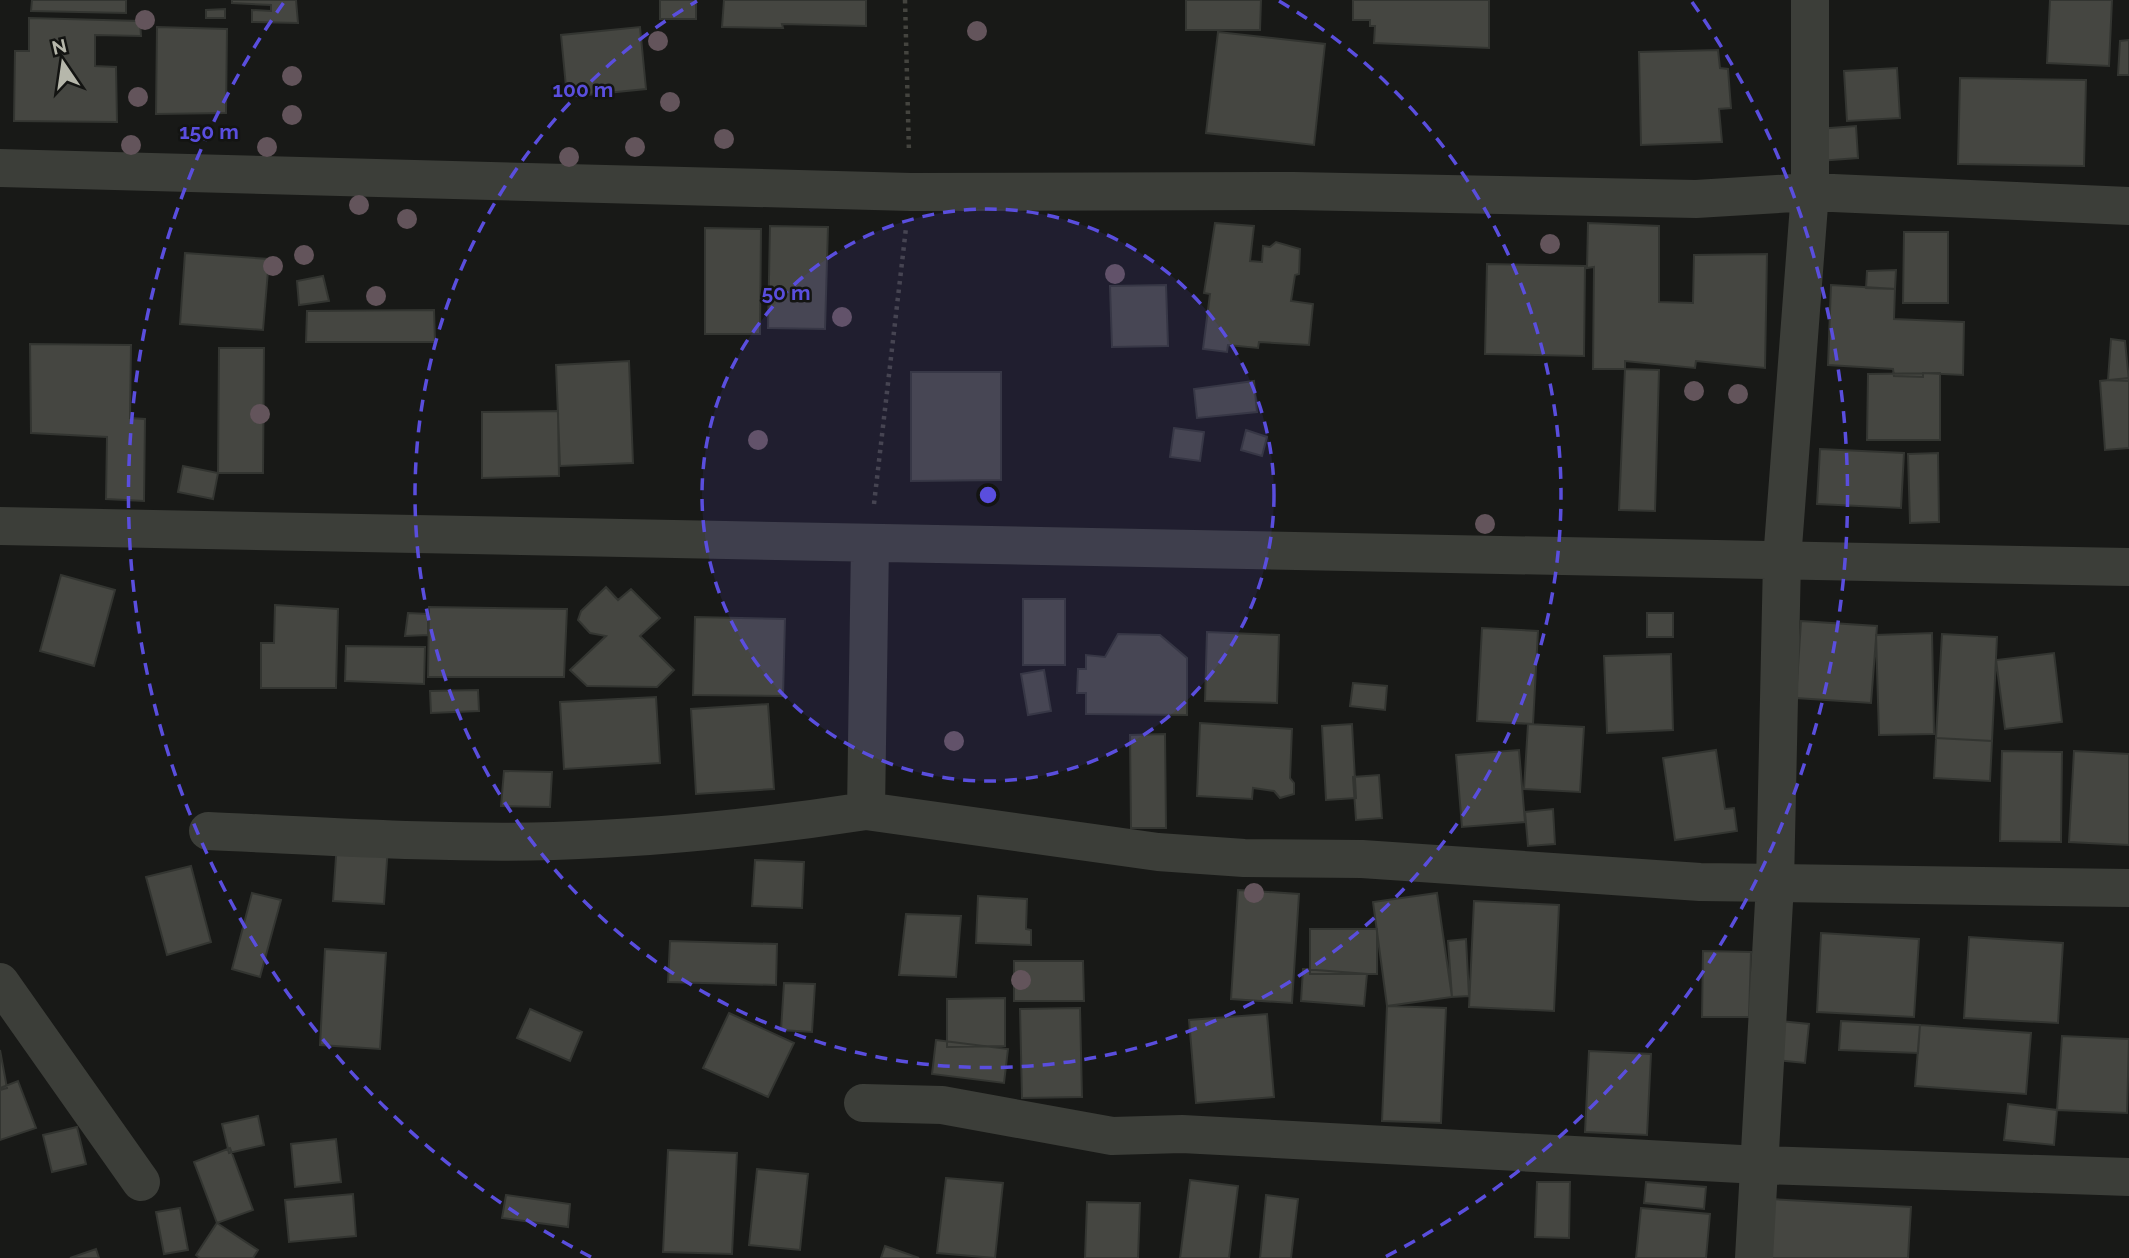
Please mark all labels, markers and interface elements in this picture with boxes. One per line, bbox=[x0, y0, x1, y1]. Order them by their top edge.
north arrow bbox=[28, 28, 98, 98]
text: N bbox=[50, 34, 69, 59]
text: 100 m bbox=[553, 77, 613, 102]
text: 150 m bbox=[179, 119, 239, 144]
text: 50 m bbox=[761, 280, 811, 305]
centre of rings bbox=[976, 483, 1000, 507]

